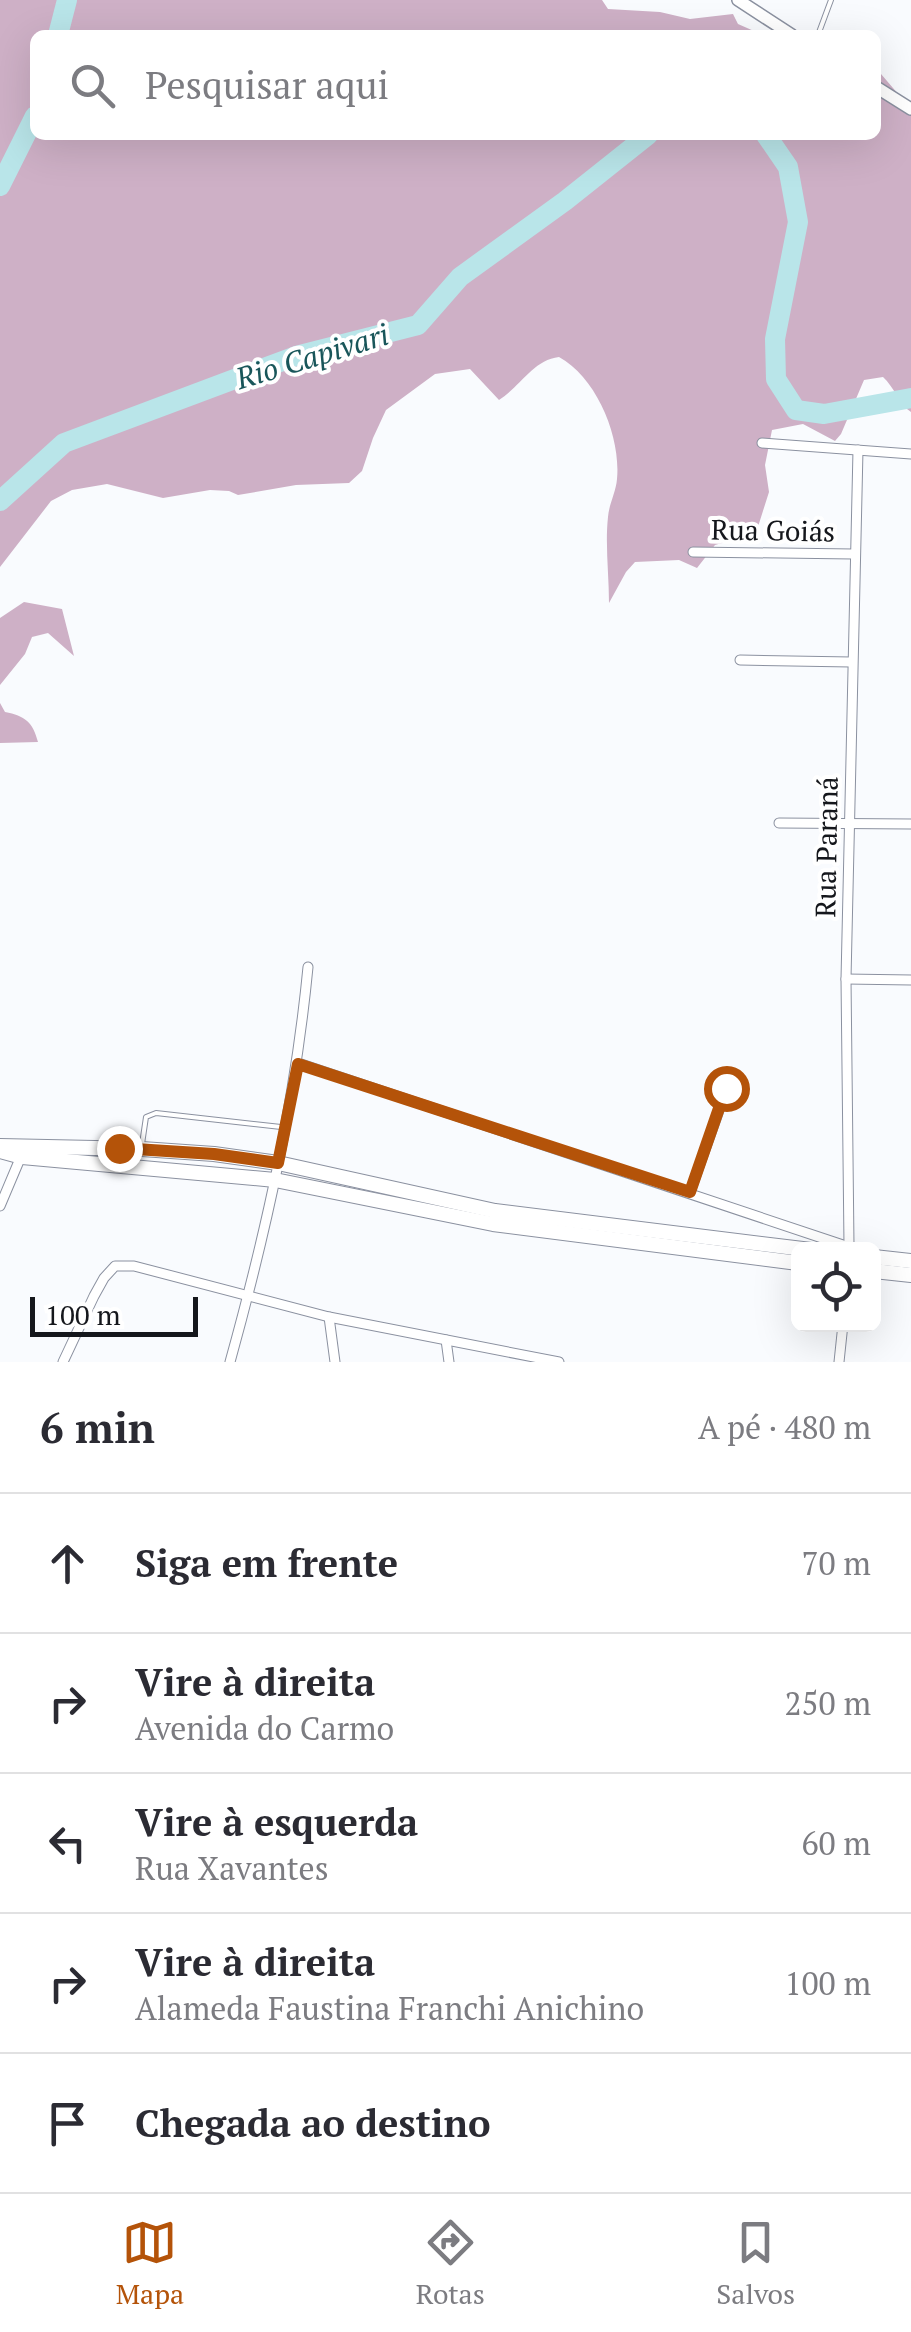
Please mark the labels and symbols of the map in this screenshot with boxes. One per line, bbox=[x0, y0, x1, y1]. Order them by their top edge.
water label: Rio Capivari bbox=[230, 314, 394, 398]
street label: Rua Goiás bbox=[711, 510, 835, 550]
street label: Rua Paraná bbox=[806, 776, 846, 918]
route start bbox=[704, 1066, 750, 1112]
route end bbox=[97, 1126, 143, 1172]
scale bar bbox=[30, 1292, 198, 1336]

